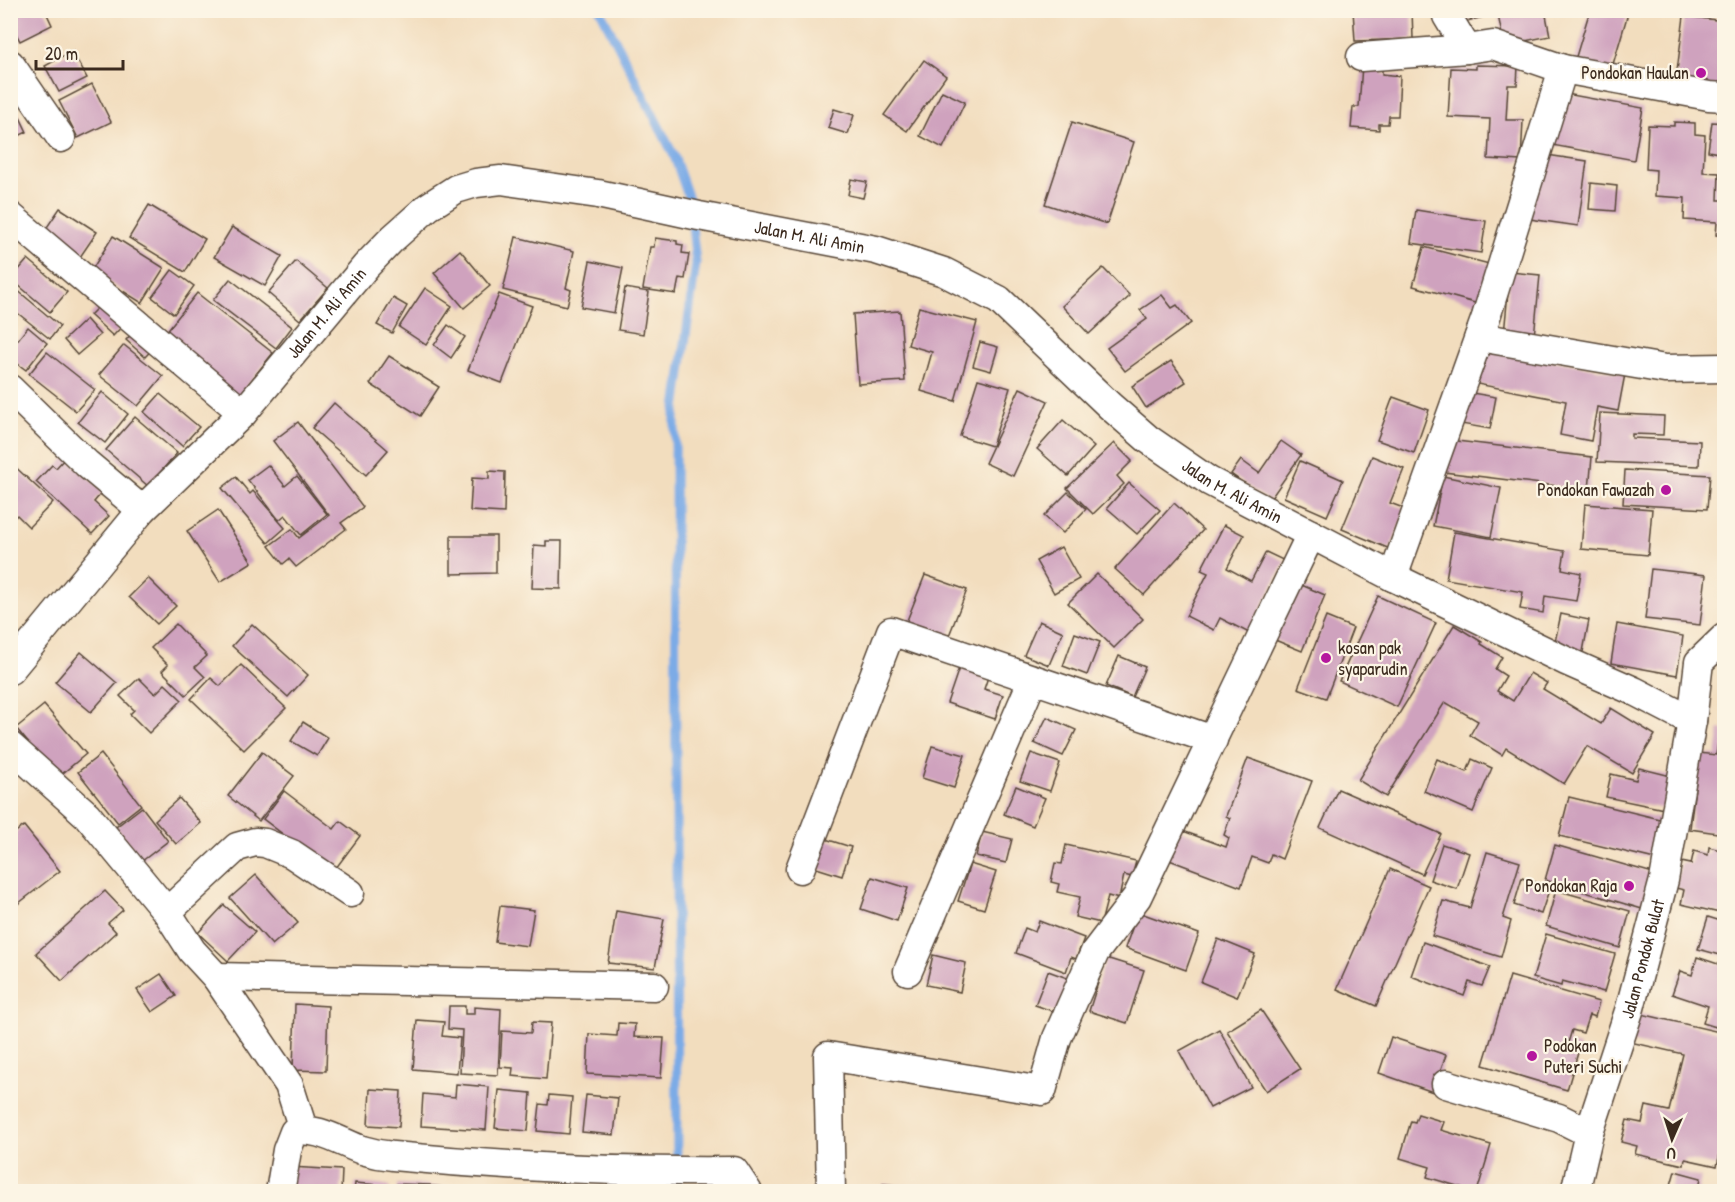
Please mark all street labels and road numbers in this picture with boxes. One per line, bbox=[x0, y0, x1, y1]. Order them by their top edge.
street label: Jalan M. Ali Amin bbox=[752, 214, 867, 260]
street label: Jalan M. Ali Amin bbox=[281, 262, 372, 363]
street label: Jalan M. Ali Amin bbox=[1177, 453, 1287, 529]
street label: Jalan Pondok Bulat bbox=[1614, 896, 1671, 1022]

